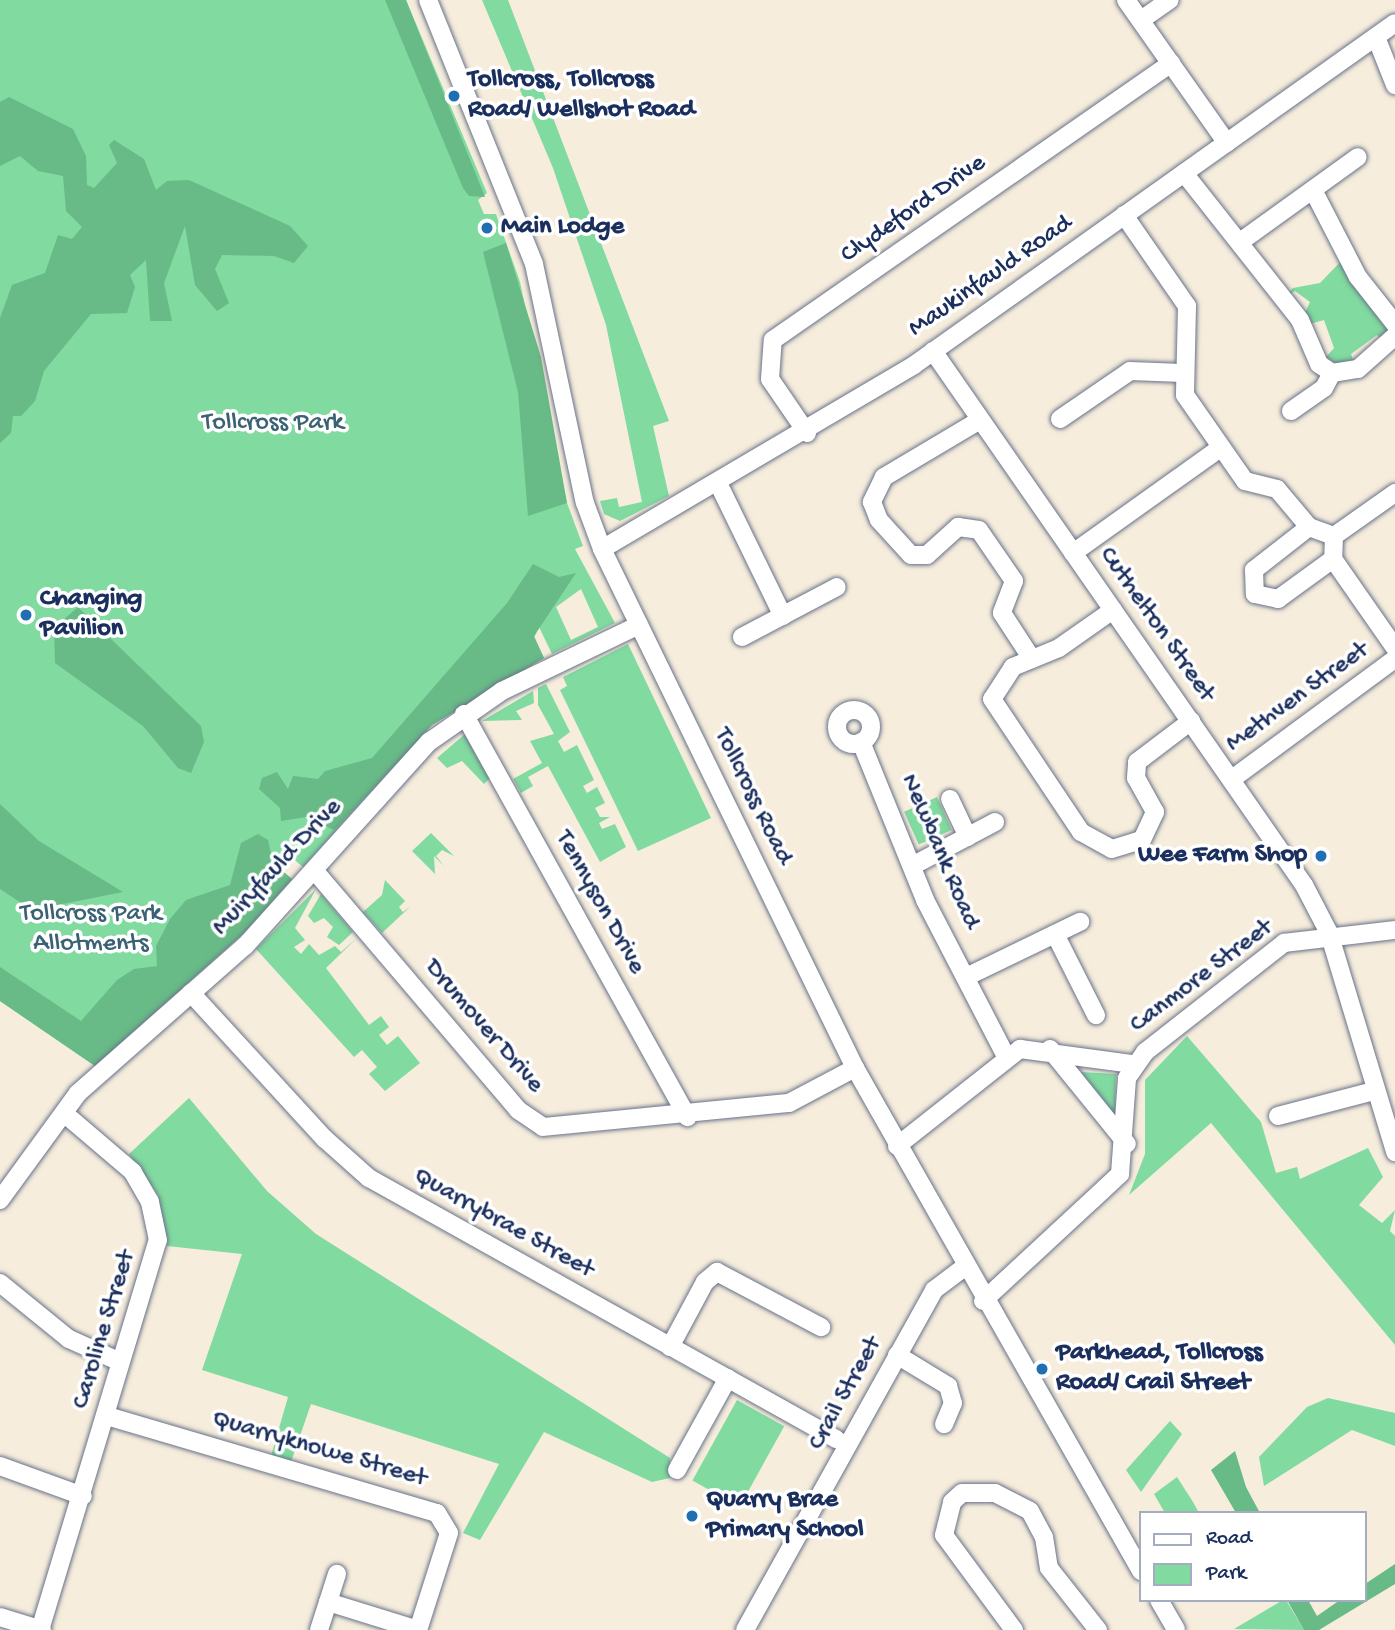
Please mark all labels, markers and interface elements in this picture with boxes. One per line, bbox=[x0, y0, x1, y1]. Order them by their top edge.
place label: Tollcross, Tollcross Road/ Wellshot Road bbox=[468, 65, 695, 126]
marker: Tollcross, Tollcross Road/ Wellshot Road bbox=[446, 88, 462, 104]
street label: Clydeford Drive bbox=[835, 148, 993, 272]
street label: Maukinfauld Road bbox=[903, 209, 1079, 345]
place label: Main Lodge bbox=[501, 212, 624, 244]
marker: Main Lodge bbox=[479, 220, 495, 236]
park label: Tollcross Park bbox=[202, 408, 344, 440]
street label: Cuthelton Street bbox=[1091, 542, 1221, 708]
place label: Changing Pavilion bbox=[40, 584, 142, 646]
marker: Changing Pavilion bbox=[18, 607, 34, 623]
street label: Methven Street bbox=[1221, 636, 1375, 760]
street label: Tollcross Road bbox=[705, 723, 799, 871]
street label: Newbank Road bbox=[892, 770, 986, 934]
street label: Muiryfauld Drive bbox=[206, 793, 350, 943]
street label: Tennyson Drive bbox=[547, 826, 651, 980]
place label: Wee Farm Shop bbox=[1138, 840, 1307, 872]
marker: Wee Farm Shop bbox=[1313, 848, 1329, 864]
park label: Tollcross Park Allotments bbox=[20, 899, 162, 960]
street label: Canmore Street bbox=[1124, 913, 1280, 1041]
street label: Drumover Drive bbox=[416, 954, 550, 1100]
street label: Quarrybrae Street bbox=[407, 1161, 599, 1287]
street label: Caroline Street bbox=[66, 1247, 144, 1413]
street label: Crail Street bbox=[802, 1332, 890, 1456]
place label: Parkhead, Tollcross Road/ Crail Street bbox=[1056, 1338, 1263, 1400]
marker: Parkhead, Tollcross Road/ Crail Street bbox=[1034, 1361, 1050, 1377]
street label: Quarryknowe Street bbox=[208, 1404, 430, 1496]
place label: Quarry Brae Primary School bbox=[706, 1485, 864, 1546]
marker: Quarry Brae Primary School bbox=[684, 1508, 700, 1524]
legend bbox=[1140, 1511, 1367, 1602]
text: Road bbox=[1206, 1527, 1252, 1552]
text: Park bbox=[1206, 1562, 1246, 1587]

